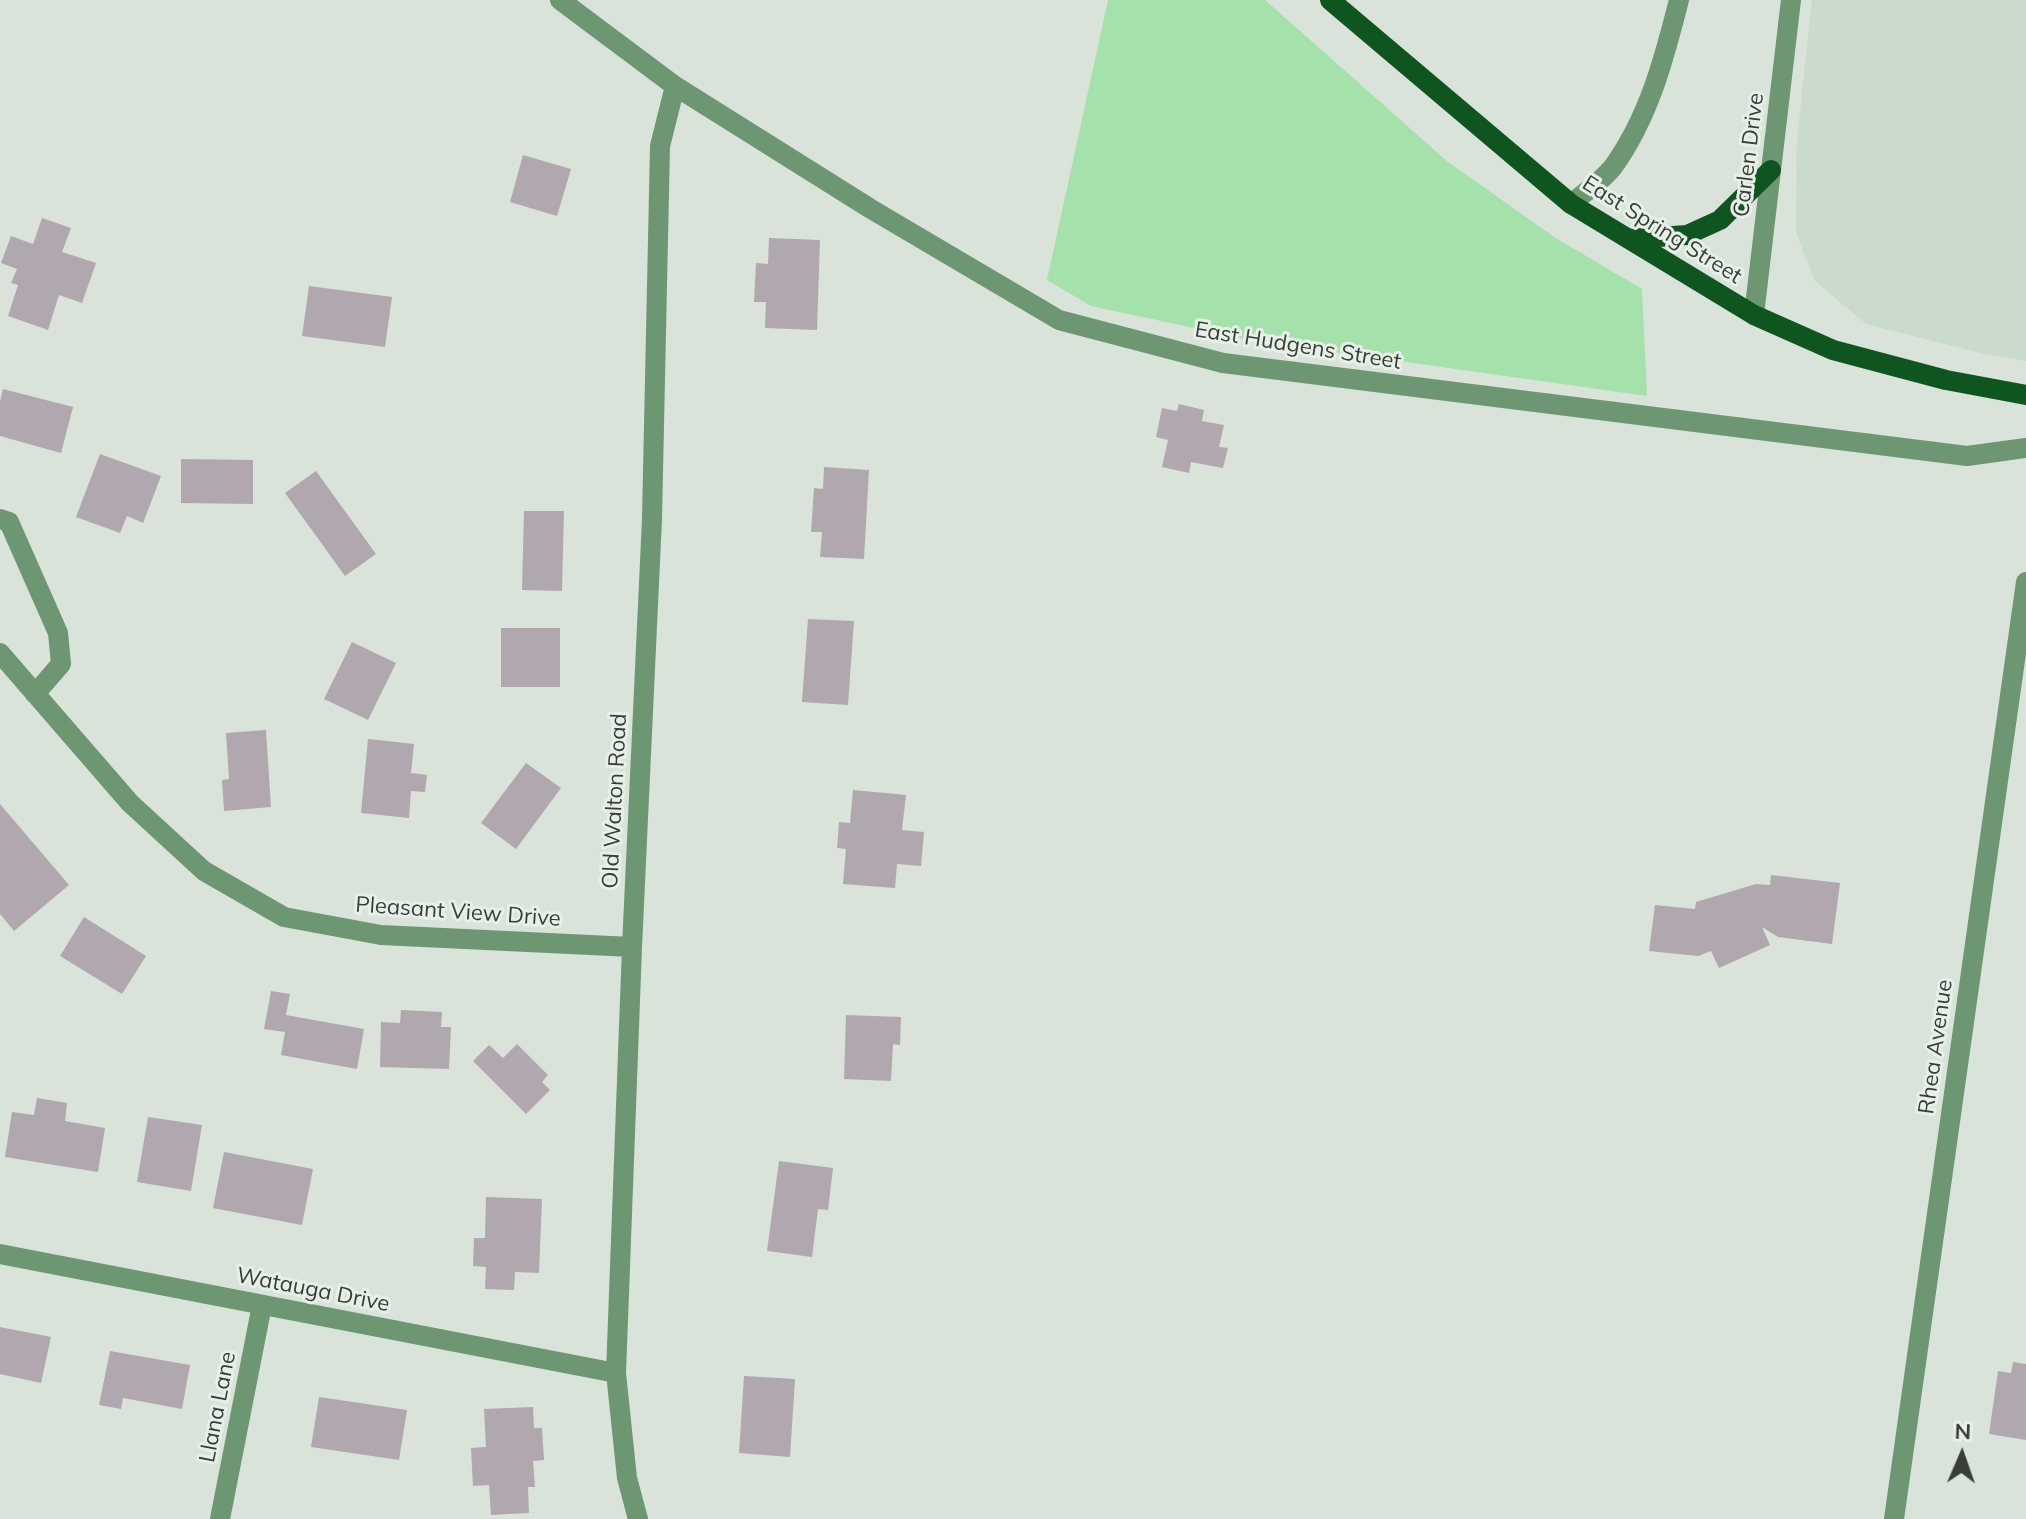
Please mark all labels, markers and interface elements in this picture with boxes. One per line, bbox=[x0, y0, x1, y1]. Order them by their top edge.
street label: Carlen Drive bbox=[1728, 91, 1770, 219]
street label: East Spring Street bbox=[1577, 170, 1747, 290]
street label: East Hudgens Street bbox=[1193, 317, 1403, 375]
street label: Old Walton Road bbox=[597, 713, 633, 889]
street label: Pleasant View Drive bbox=[355, 892, 561, 932]
street label: Rhea Avenue bbox=[1913, 978, 1959, 1116]
street label: Watauga Drive bbox=[234, 1262, 392, 1318]
street label: Llana Lane bbox=[194, 1349, 242, 1465]
north arrow bbox=[1922, 1415, 2002, 1495]
text: N bbox=[1954, 1417, 1972, 1445]

